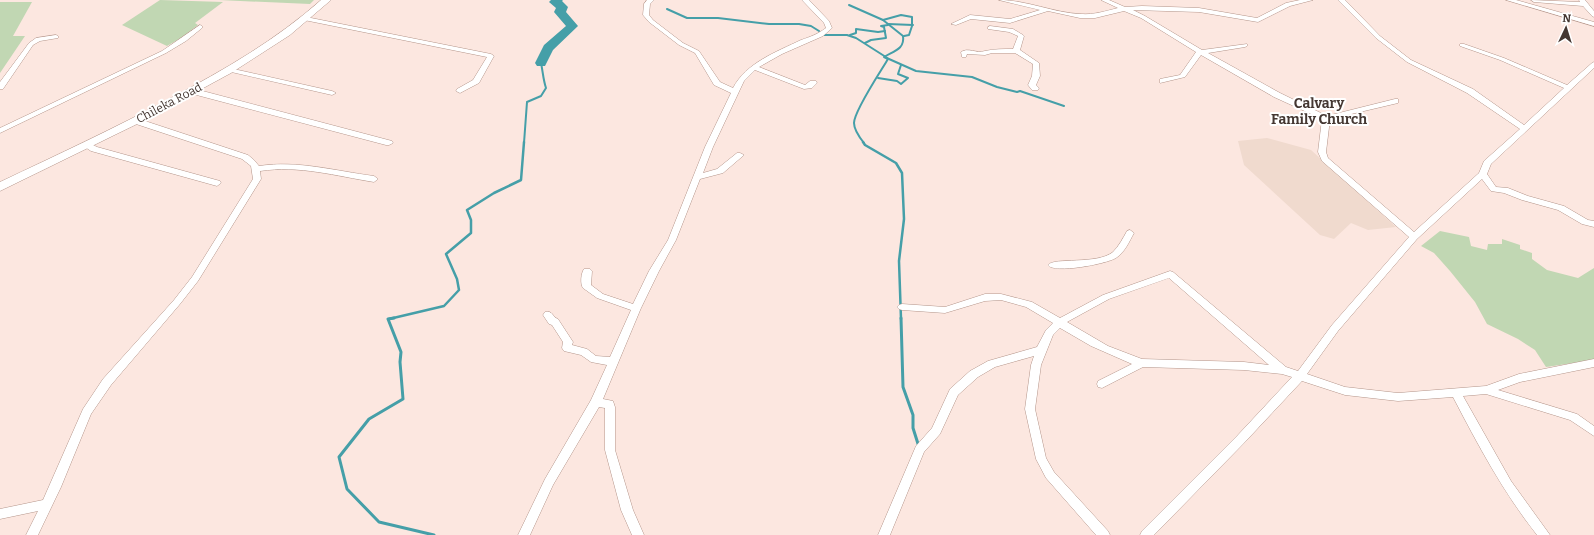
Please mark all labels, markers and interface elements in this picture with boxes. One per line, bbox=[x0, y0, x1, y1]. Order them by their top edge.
north arrow bbox=[1546, 8, 1586, 48]
text: N bbox=[1562, 12, 1572, 25]
street label: Chileka Road bbox=[134, 80, 204, 126]
district label: Calvary Family Church bbox=[1271, 95, 1367, 128]

